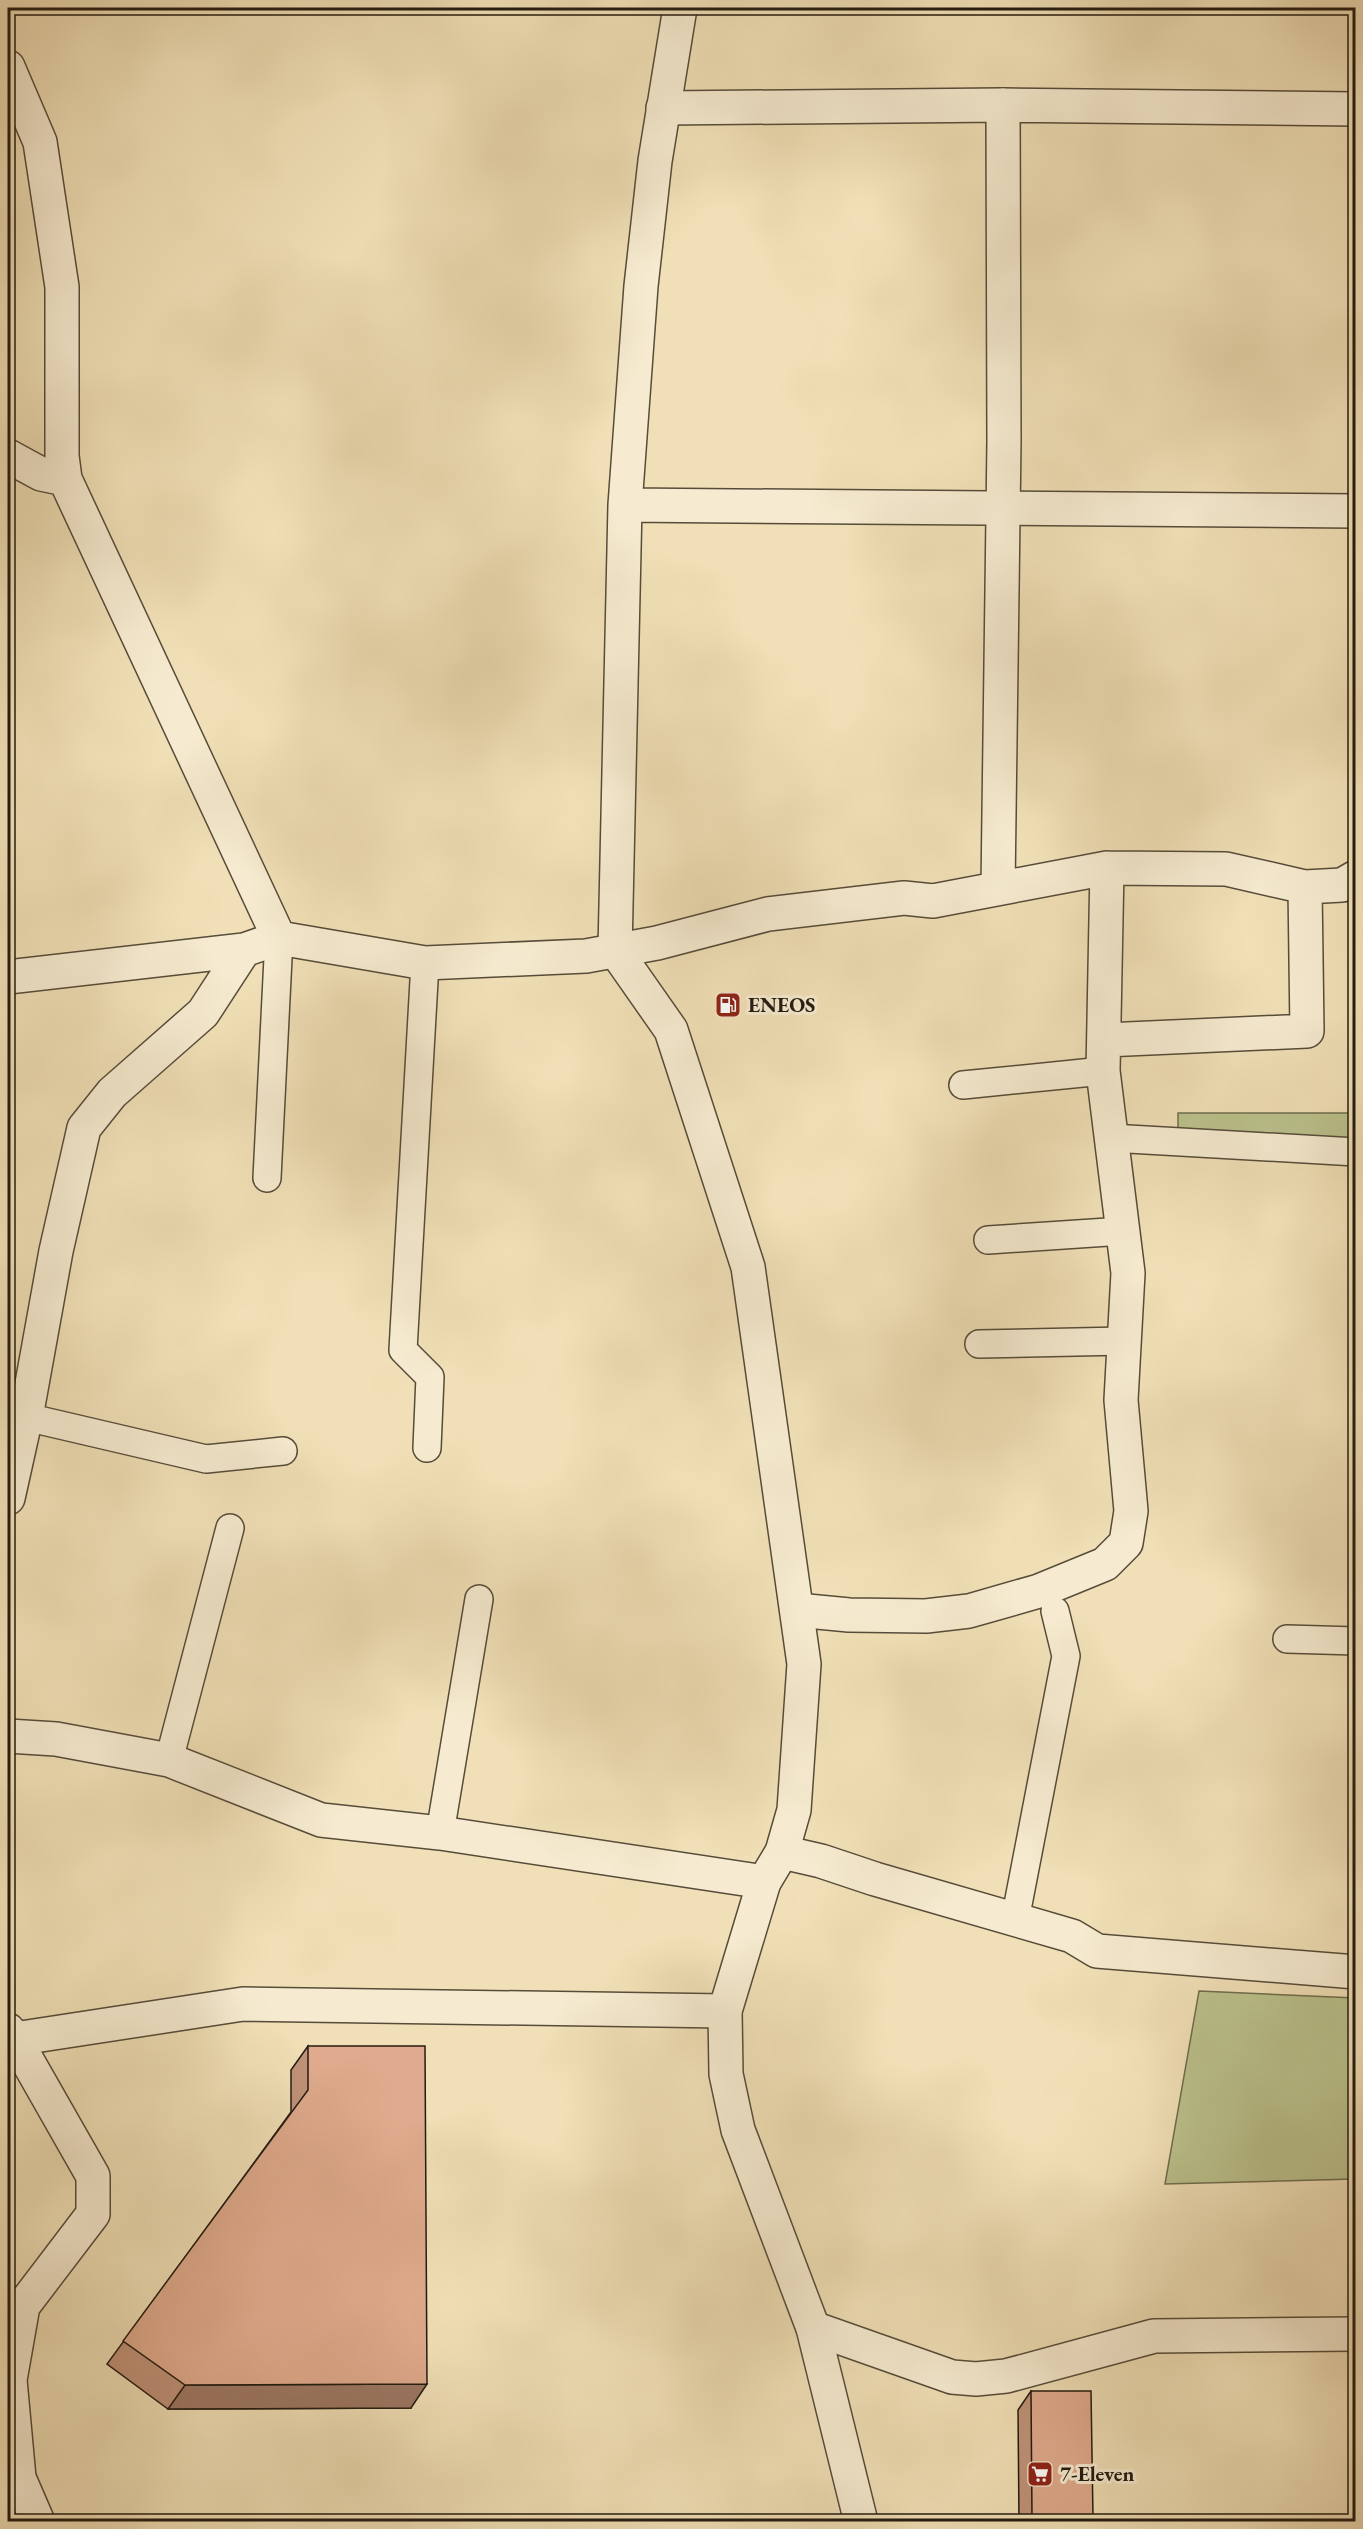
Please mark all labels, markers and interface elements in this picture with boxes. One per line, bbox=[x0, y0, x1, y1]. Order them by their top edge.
fuel station icon: ENEOS bbox=[713, 990, 743, 1020]
place label: ENEOS bbox=[748, 991, 815, 1018]
supermarket icon: 7-Eleven bbox=[1025, 2459, 1055, 2489]
place label: 7-Eleven bbox=[1060, 2460, 1135, 2487]

